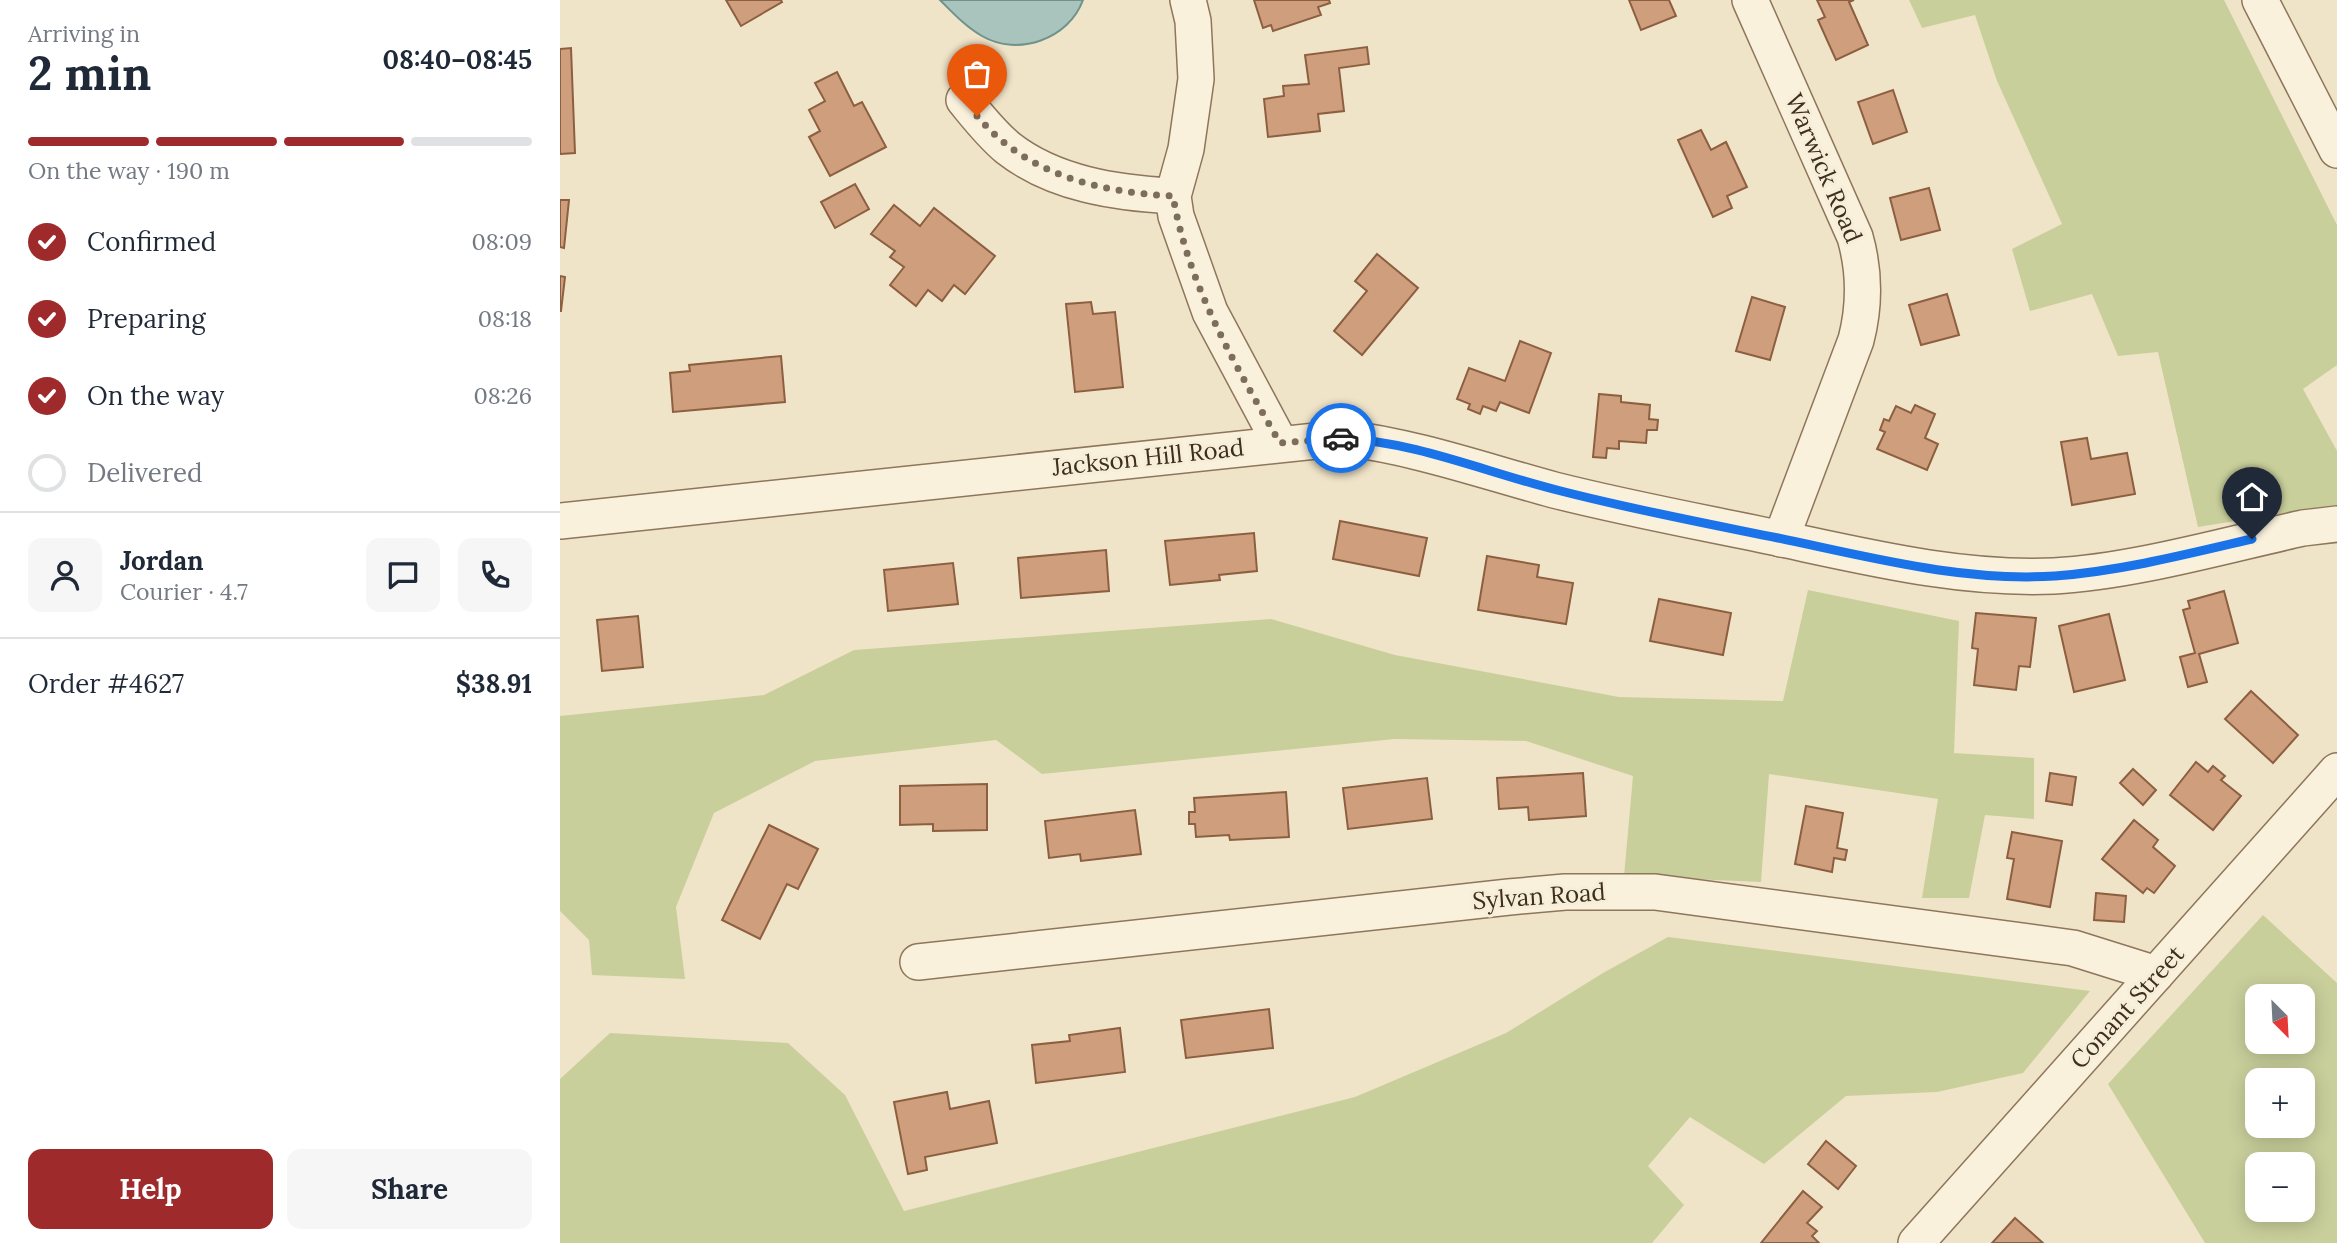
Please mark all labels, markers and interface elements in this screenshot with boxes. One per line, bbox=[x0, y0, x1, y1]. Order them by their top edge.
text: Arriving in bbox=[28, 19, 140, 48]
text: 08:40–08:45 bbox=[383, 43, 532, 76]
text: 2 min bbox=[28, 44, 151, 103]
pin bbox=[947, 44, 1007, 116]
icon: bag bbox=[958, 55, 996, 93]
street label: Warwick Road bbox=[1779, 89, 1869, 247]
text: On the way · 190 m bbox=[28, 156, 230, 185]
icon: check bbox=[28, 223, 66, 261]
text: Confirmed bbox=[87, 225, 216, 258]
text: 08:09 bbox=[471, 227, 532, 256]
icon: check bbox=[28, 300, 66, 338]
text: Preparing bbox=[87, 302, 206, 335]
text: 08:18 bbox=[478, 304, 532, 333]
icon: check bbox=[28, 377, 66, 415]
text: On the way bbox=[87, 379, 224, 412]
text: 08:26 bbox=[473, 381, 532, 410]
courier bbox=[1306, 403, 1376, 473]
icon: car bbox=[1322, 419, 1360, 457]
street label: Jackson Hill Road bbox=[1049, 431, 1246, 483]
text: Delivered bbox=[87, 456, 203, 489]
pin bbox=[2222, 467, 2282, 539]
icon: home bbox=[2233, 478, 2271, 516]
button: person bbox=[28, 538, 102, 612]
button: chat bbox=[366, 538, 440, 612]
button: phone bbox=[458, 538, 532, 612]
text: Jordan bbox=[120, 544, 204, 577]
text: Courier · 4.7 bbox=[120, 577, 248, 606]
text: Order #4627 bbox=[28, 667, 184, 700]
text: $38.91 bbox=[456, 667, 532, 700]
street label: Sylvan Road bbox=[1471, 876, 1607, 916]
street label: Conant Street bbox=[2063, 938, 2191, 1075]
north arrow bbox=[2245, 984, 2315, 1054]
map controls bbox=[2245, 984, 2315, 1222]
button: + bbox=[2245, 1068, 2315, 1138]
button: Help bbox=[28, 1149, 273, 1229]
button: Share bbox=[287, 1149, 532, 1229]
button: − bbox=[2245, 1152, 2315, 1222]

